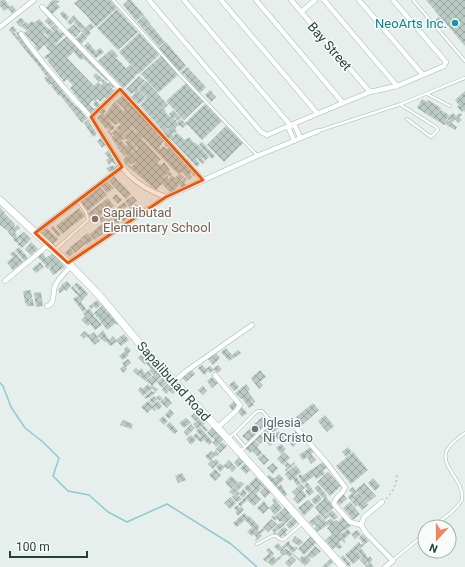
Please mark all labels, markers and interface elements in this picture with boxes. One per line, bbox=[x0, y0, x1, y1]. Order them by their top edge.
place label: NeoArts Inc. bbox=[375, 16, 447, 31]
marker: NeoArts Inc. bbox=[450, 18, 460, 28]
street label: Bay Street bbox=[305, 19, 355, 73]
place label: Sapalibutad Elementary School bbox=[103, 205, 211, 235]
marker: Sapalibutad Elementary School bbox=[90, 214, 100, 224]
street label: Sapalibutad Road bbox=[134, 339, 213, 424]
place label: Iglesia Ni Cristo bbox=[263, 415, 313, 445]
marker: Iglesia Ni Cristo bbox=[250, 424, 260, 434]
north arrow bbox=[417, 519, 457, 559]
scale bar bbox=[10, 533, 87, 559]
text: 100 m bbox=[16, 540, 50, 554]
text: N bbox=[427, 540, 440, 555]

